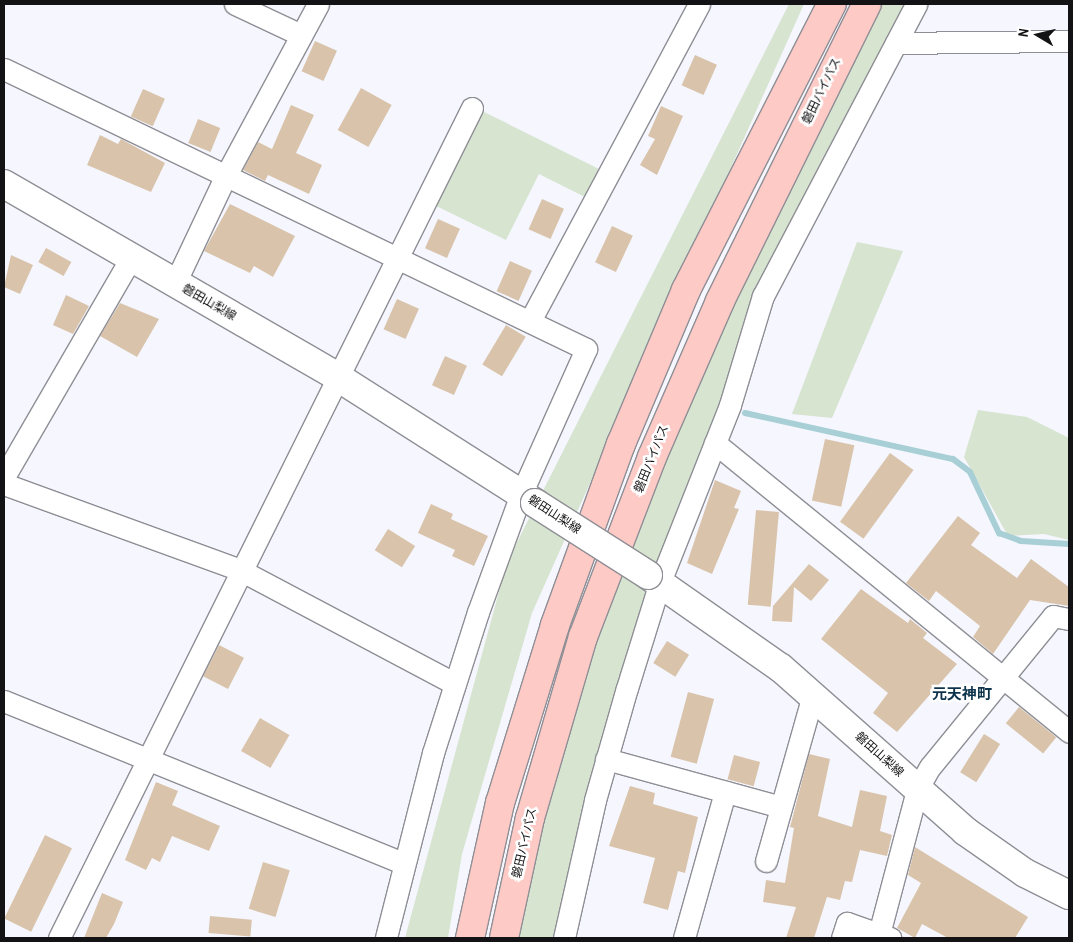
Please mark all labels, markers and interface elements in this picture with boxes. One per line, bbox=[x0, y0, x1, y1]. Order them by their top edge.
north arrow bbox=[1013, 10, 1063, 60]
text: N bbox=[1014, 27, 1033, 38]
street label: 磐田バイパス bbox=[800, 55, 844, 127]
street label: 磐田山梨線 bbox=[179, 282, 239, 324]
street label: 磐田バイパス bbox=[632, 423, 672, 495]
street label: 磐田山梨線 bbox=[525, 493, 583, 537]
district label: 元天神町 bbox=[932, 685, 992, 703]
street label: 磐田山梨線 bbox=[852, 730, 906, 780]
street label: 磐田バイパス bbox=[510, 806, 540, 880]

